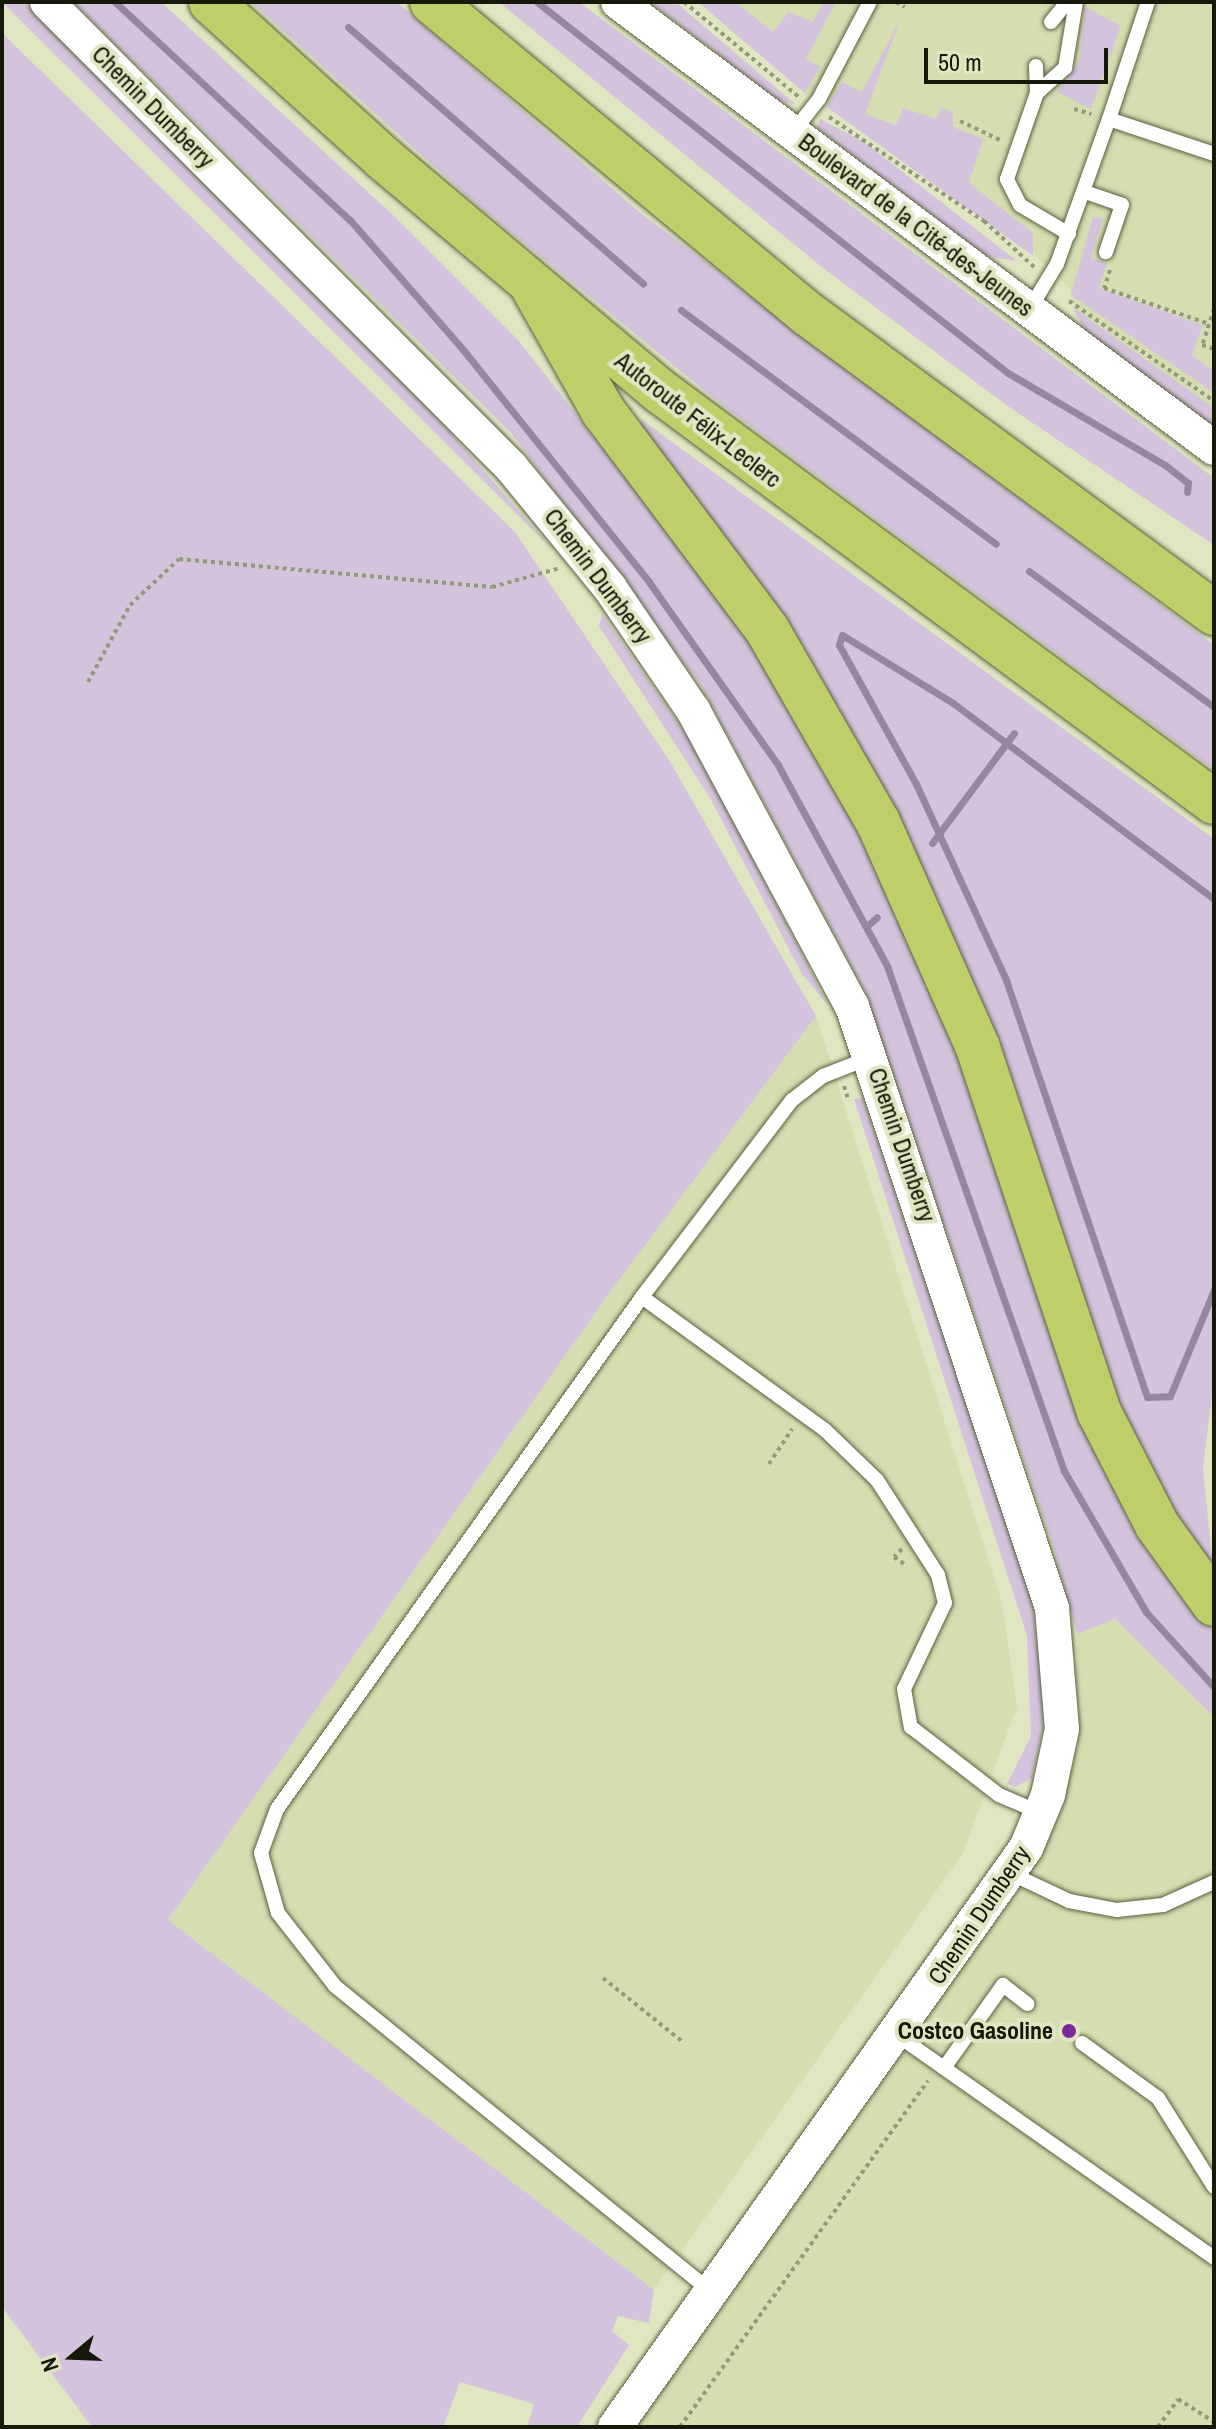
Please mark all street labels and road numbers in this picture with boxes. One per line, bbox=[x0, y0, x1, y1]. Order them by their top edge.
street label: Chemin Dumberry bbox=[86, 40, 220, 174]
street label: Boulevard de la Cité-des-Jeunes bbox=[793, 127, 1039, 323]
street label: Autoroute Félix-Leclerc bbox=[609, 346, 787, 494]
street label: Chemin Dumberry bbox=[538, 503, 658, 649]
street label: Chemin Dumberry bbox=[862, 1064, 942, 1226]
street label: Chemin Dumberry bbox=[922, 1840, 1036, 1990]

